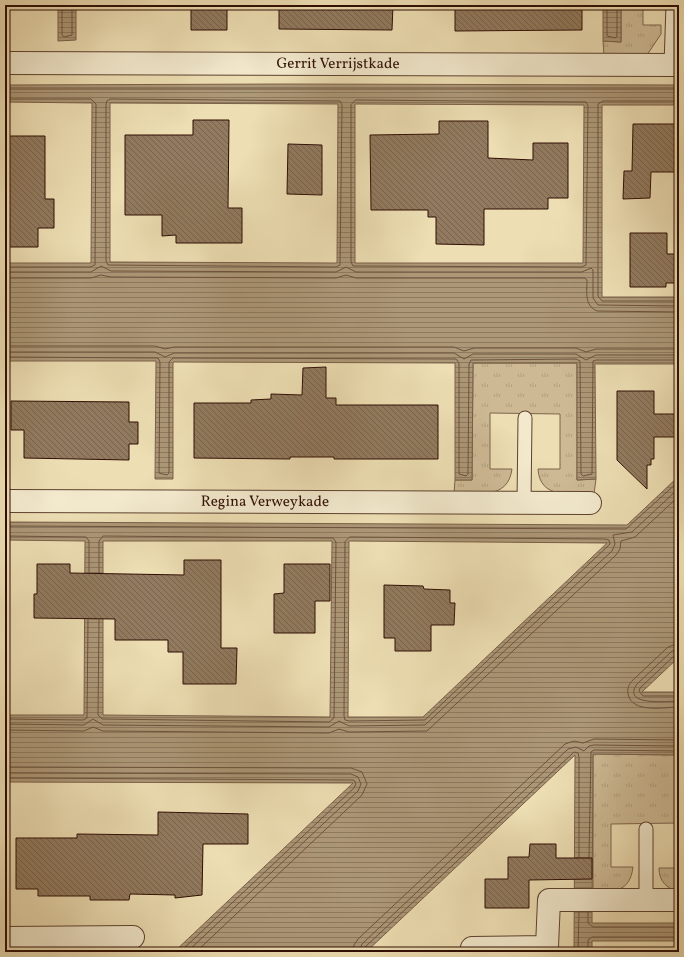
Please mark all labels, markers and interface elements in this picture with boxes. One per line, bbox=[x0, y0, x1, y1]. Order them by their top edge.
street label: Gerrit Verrijstkade bbox=[276, 53, 400, 75]
street label: Regina Verweykade bbox=[201, 491, 329, 513]

